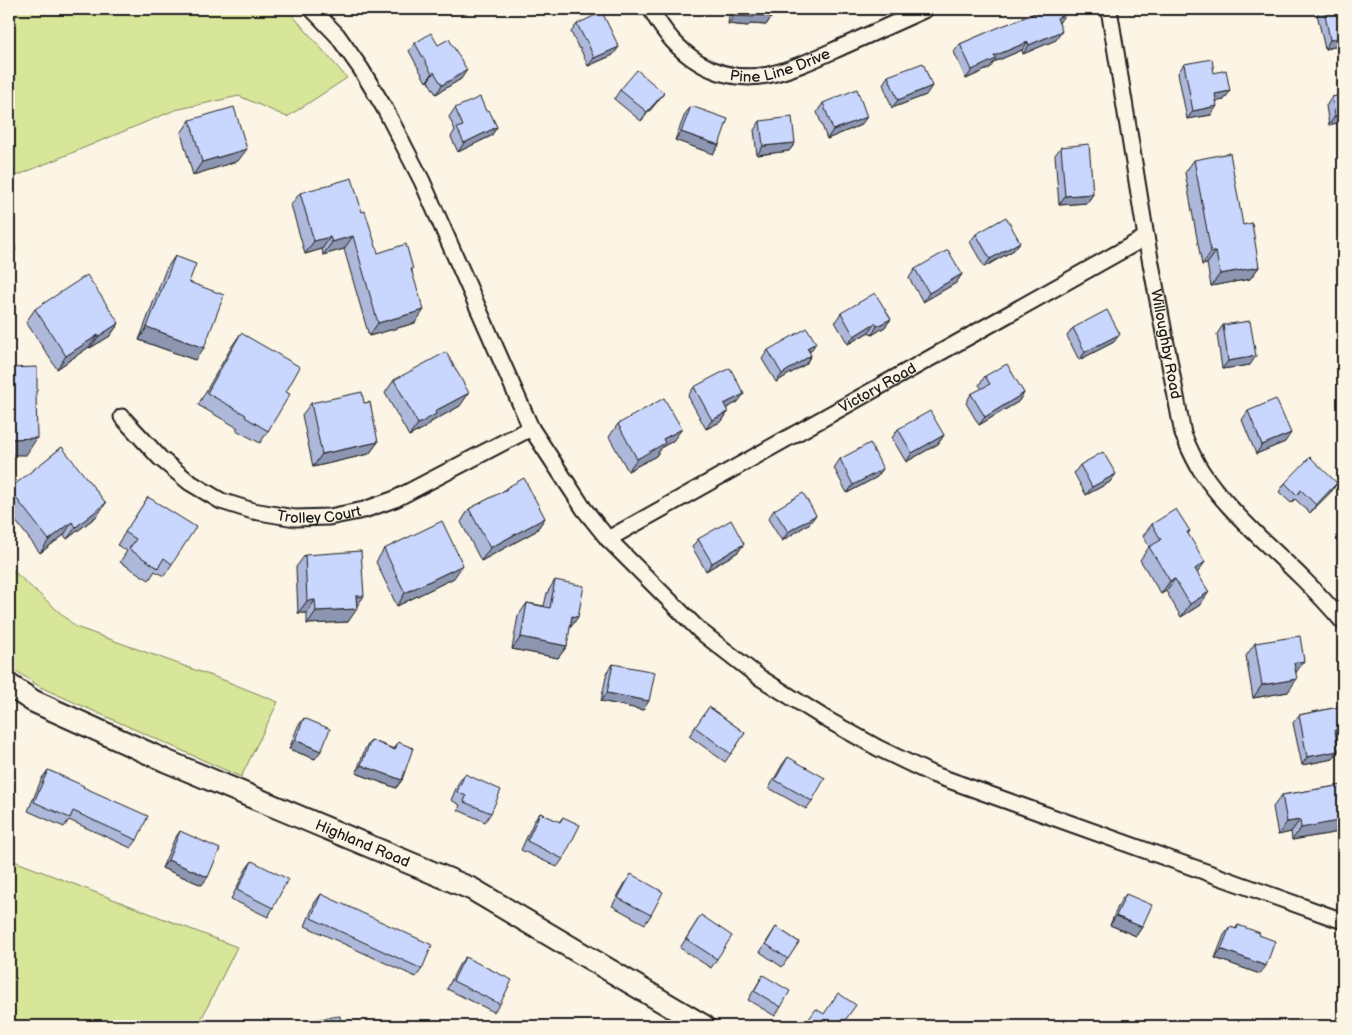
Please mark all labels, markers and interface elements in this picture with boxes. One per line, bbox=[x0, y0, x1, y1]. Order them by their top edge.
street label: Pine Line Drive bbox=[728, 44, 833, 87]
street label: Willoughby Road bbox=[1146, 288, 1185, 401]
street label: Victory Road bbox=[836, 359, 920, 417]
street label: Trolley Court bbox=[275, 502, 363, 528]
street label: Highland Road bbox=[312, 816, 413, 872]

